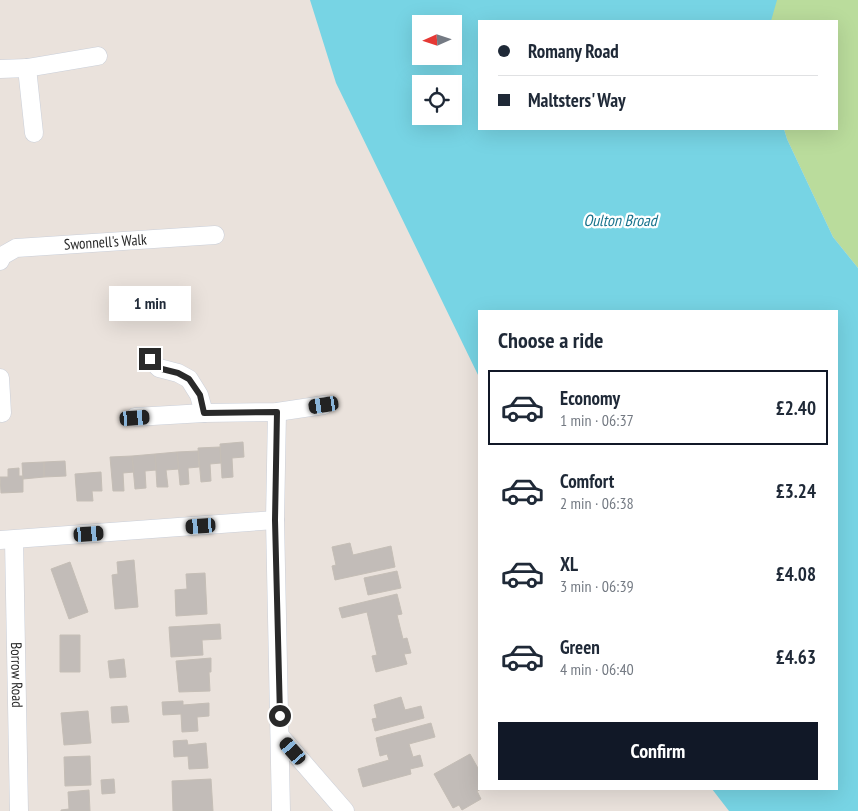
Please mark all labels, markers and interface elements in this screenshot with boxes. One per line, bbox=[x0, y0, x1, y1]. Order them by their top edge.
north arrow bbox=[412, 15, 462, 65]
map controls bbox=[412, 15, 462, 125]
text: Romany Road bbox=[528, 39, 619, 63]
button: locate bbox=[412, 75, 462, 125]
text: Maltsters' Way bbox=[528, 88, 626, 112]
water label: Oulton Broad bbox=[583, 210, 659, 230]
street label: Swonnell's Walk bbox=[63, 229, 147, 254]
callout: 1 min bbox=[109, 286, 191, 322]
text: 1 min bbox=[134, 293, 166, 313]
text: Choose a ride bbox=[498, 326, 603, 354]
route end bbox=[139, 348, 161, 370]
icon: car bbox=[500, 385, 545, 430]
text: Economy bbox=[560, 386, 620, 410]
car bbox=[308, 395, 339, 415]
text: £2.40 bbox=[776, 396, 816, 420]
car bbox=[119, 409, 150, 427]
text: 1 min · 06:37 bbox=[560, 410, 634, 430]
icon: car bbox=[500, 468, 545, 513]
text: Comfort bbox=[560, 469, 614, 493]
text: £3.24 bbox=[776, 479, 816, 503]
text: 2 min · 06:38 bbox=[560, 493, 634, 513]
car bbox=[185, 517, 216, 535]
car bbox=[73, 525, 104, 543]
icon: car bbox=[500, 551, 545, 596]
text: XL bbox=[560, 552, 578, 576]
text: £4.08 bbox=[776, 562, 816, 586]
text: 3 min · 06:39 bbox=[560, 576, 634, 596]
icon: car bbox=[500, 634, 545, 679]
text: Green bbox=[560, 635, 600, 659]
street label: Borrow Road bbox=[7, 642, 27, 708]
text: £4.63 bbox=[776, 645, 816, 669]
text: 4 min · 06:40 bbox=[560, 659, 634, 679]
route start bbox=[269, 705, 291, 727]
button: Confirm bbox=[498, 722, 818, 780]
car bbox=[277, 735, 308, 767]

